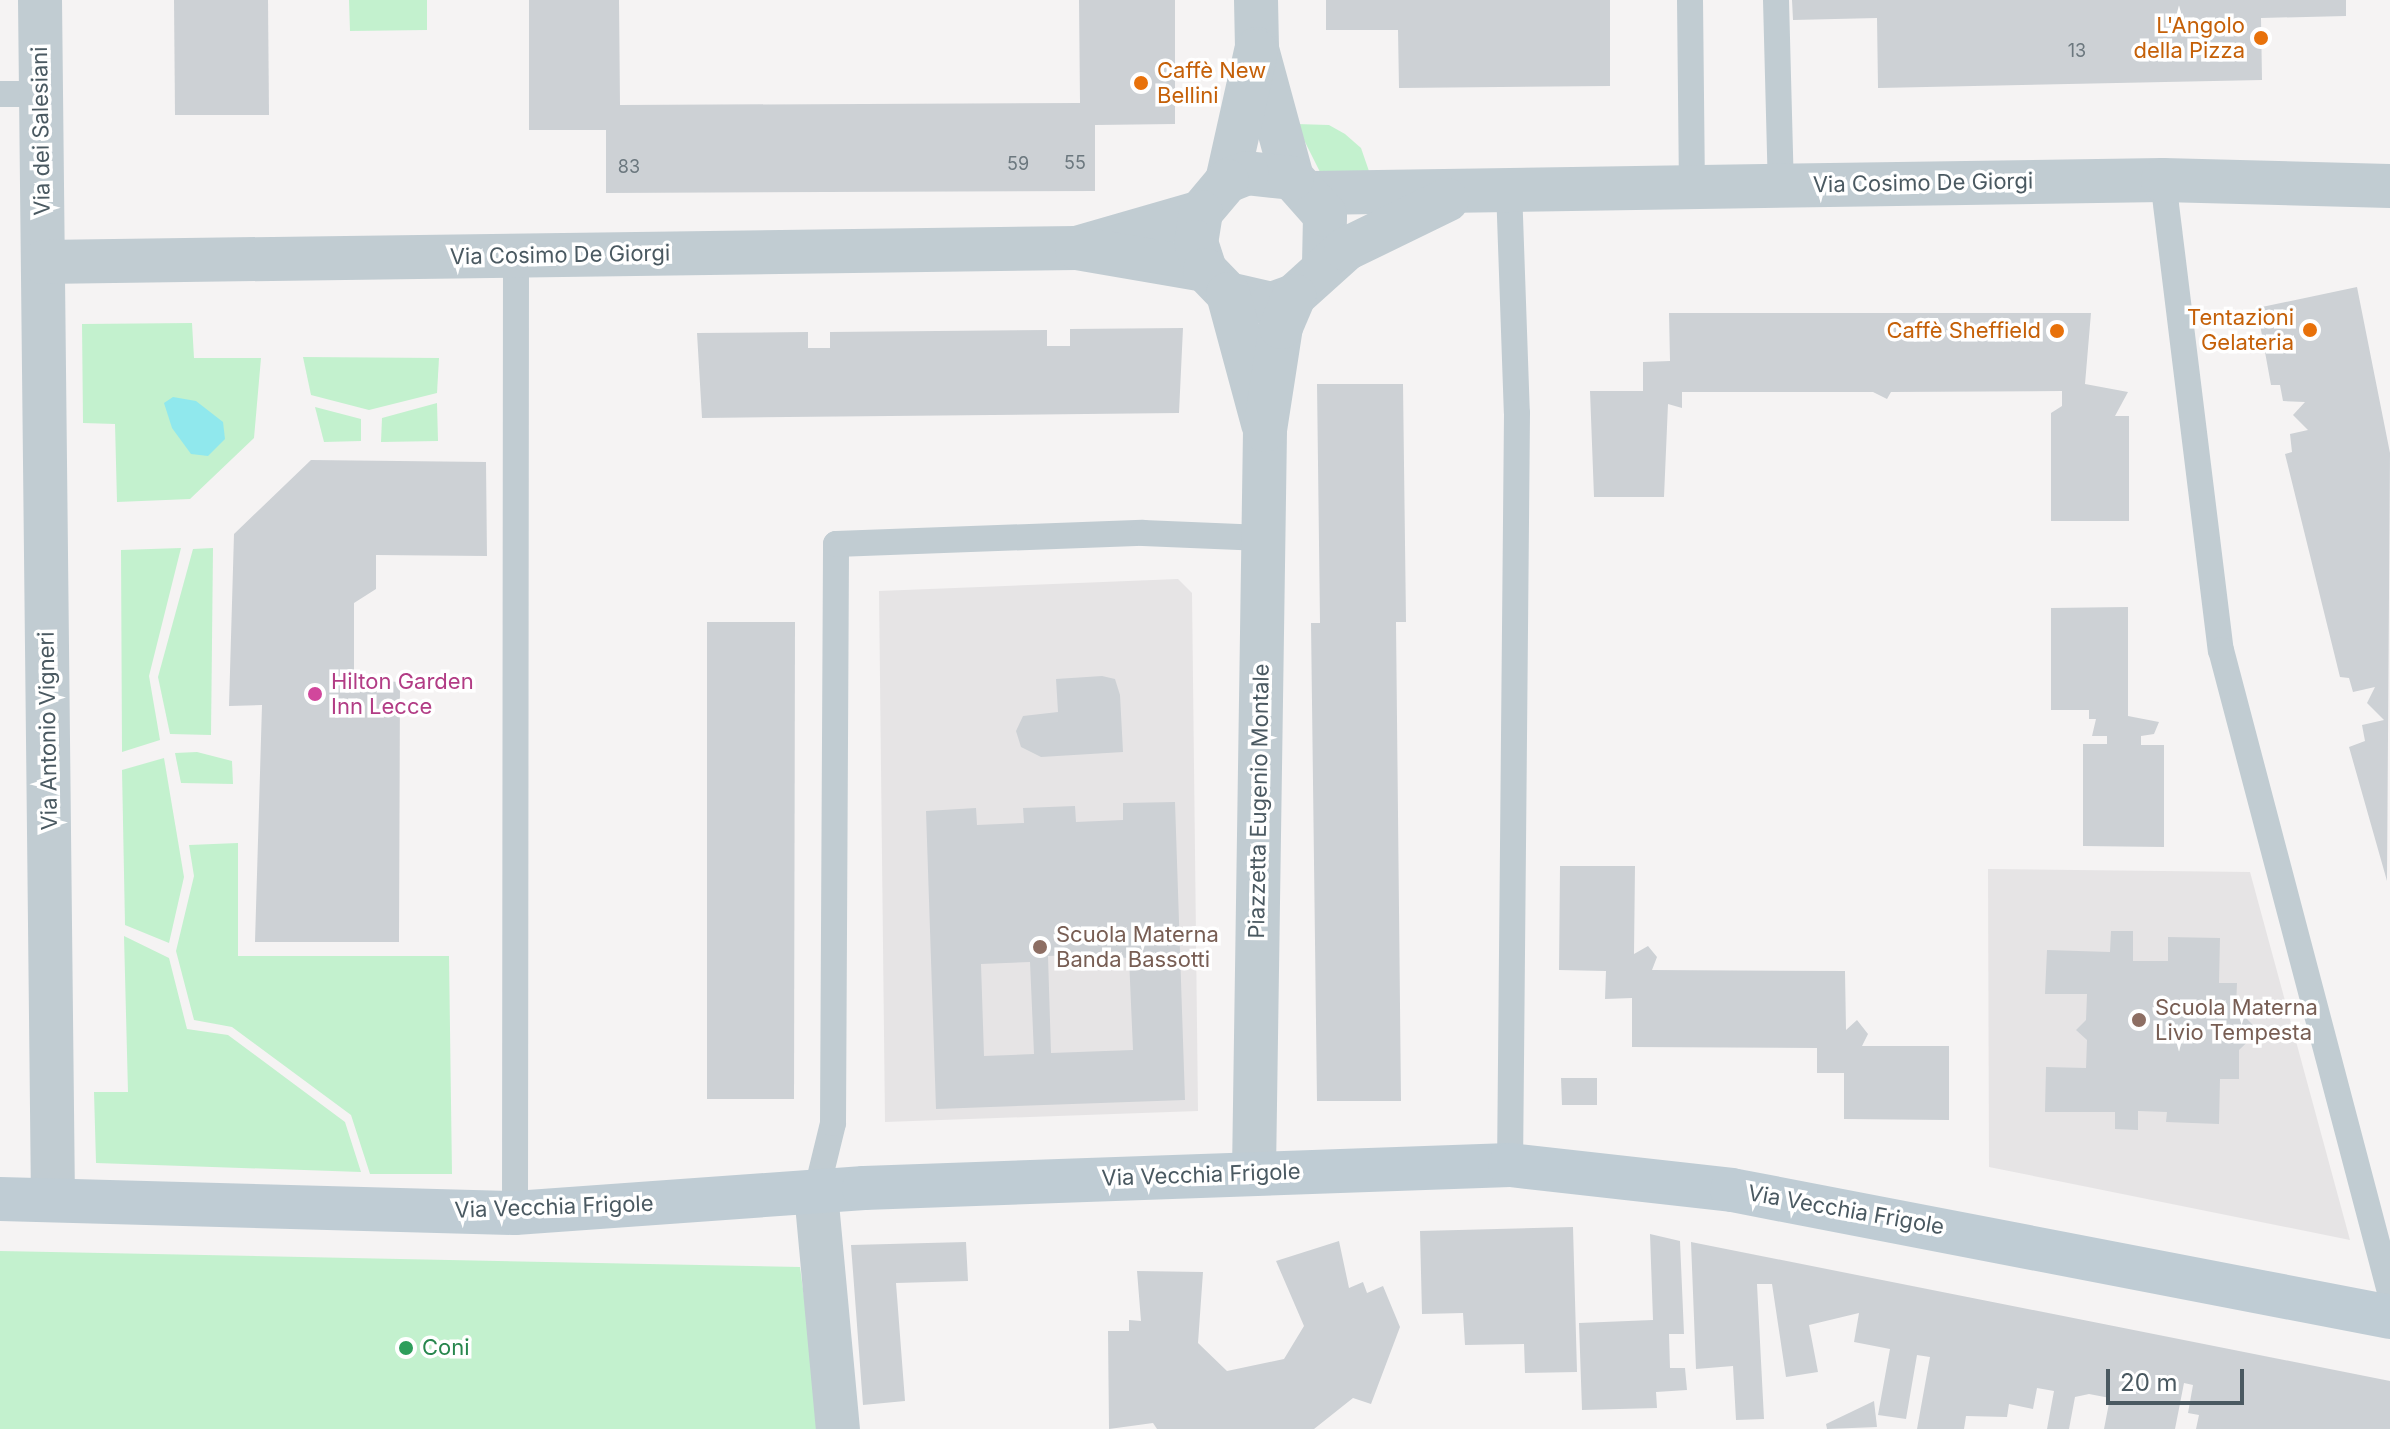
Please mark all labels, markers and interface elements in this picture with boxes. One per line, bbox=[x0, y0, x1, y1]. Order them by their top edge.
place label: L'Angolo della Pizza bbox=[2133, 12, 2245, 64]
marker: L'Angolo della Pizza bbox=[2252, 29, 2270, 47]
house number: 13 bbox=[2068, 40, 2086, 62]
street label: Via dei Salesiani bbox=[26, 46, 56, 216]
place label: Caffè New Bellini bbox=[1157, 57, 1266, 108]
marker: Caffè New Bellini bbox=[1132, 74, 1150, 92]
house number: 55 bbox=[1064, 152, 1086, 174]
house number: 59 bbox=[1007, 153, 1029, 175]
house number: 83 bbox=[618, 156, 640, 178]
street label: Via Cosimo De Giorgi bbox=[1813, 168, 2033, 198]
street label: Via Cosimo De Giorgi bbox=[450, 240, 670, 270]
place label: Tentazioni Gelateria bbox=[2187, 304, 2294, 356]
place label: Caffè Sheffield bbox=[1886, 318, 2041, 344]
marker: Tentazioni Gelateria bbox=[2301, 321, 2319, 339]
marker: Caffè Sheffield bbox=[2048, 322, 2066, 340]
street label: Via Antonio Vigneri bbox=[33, 631, 63, 831]
street label: Piazzetta Eugenio Montale bbox=[1243, 663, 1275, 939]
place label: Hilton Garden Inn Lecce bbox=[331, 668, 474, 720]
marker: Hilton Garden Inn Lecce bbox=[306, 685, 324, 703]
place label: Scuola Materna Banda Bassotti bbox=[1056, 921, 1219, 972]
marker: Scuola Materna Banda Bassotti bbox=[1031, 938, 1049, 956]
place label: Scuola Materna Livio Tempesta bbox=[2155, 994, 2318, 1046]
marker: Scuola Materna Livio Tempesta bbox=[2130, 1011, 2148, 1029]
street label: Via Vecchia Frigole bbox=[1101, 1158, 1301, 1192]
street label: Via Vecchia Frigole bbox=[1746, 1180, 1946, 1240]
street label: Via Vecchia Frigole bbox=[454, 1190, 654, 1224]
place label: Coni bbox=[422, 1335, 470, 1361]
marker: Coni bbox=[397, 1339, 415, 1357]
scale bar bbox=[2110, 1353, 2248, 1403]
text: 20 m bbox=[2120, 1368, 2178, 1397]

